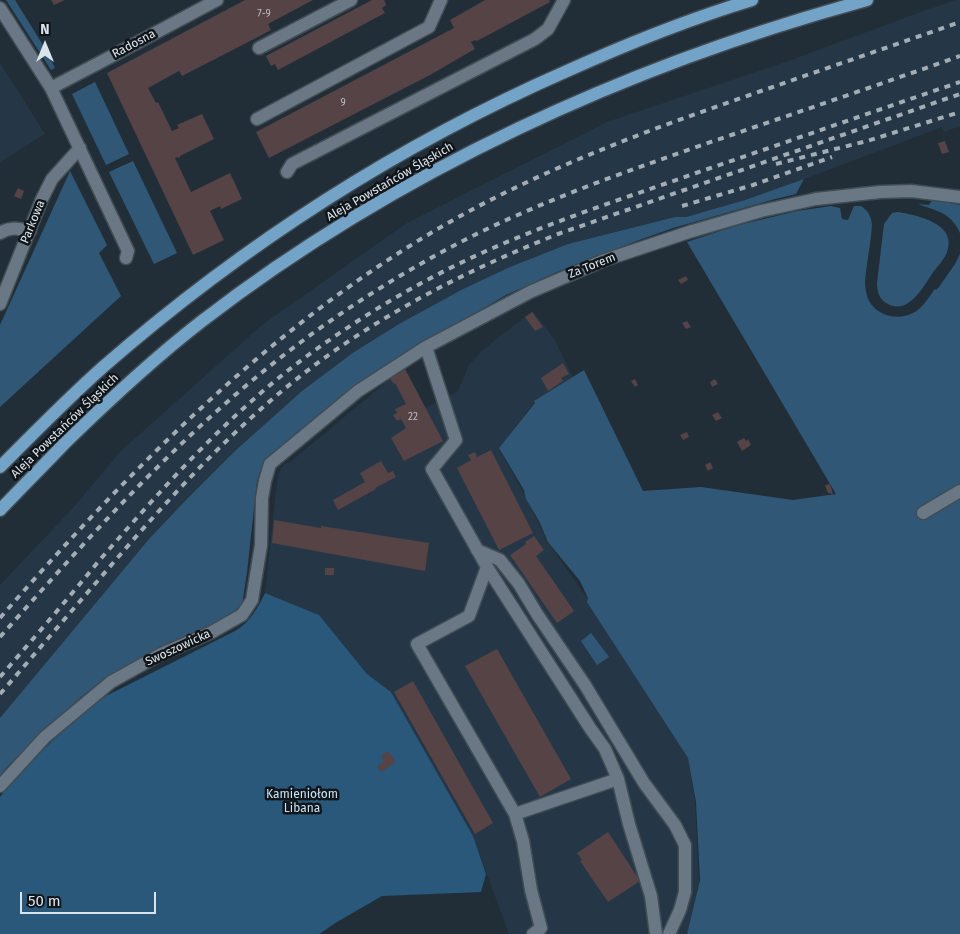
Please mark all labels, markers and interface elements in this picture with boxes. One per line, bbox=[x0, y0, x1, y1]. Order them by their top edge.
house number: 7-9 bbox=[257, 8, 271, 20]
north arrow bbox=[20, 20, 70, 70]
text: N bbox=[40, 21, 50, 38]
street label: Radosna bbox=[110, 27, 158, 61]
house number: 9 bbox=[340, 97, 346, 109]
street label: Aleja Powstańców Śląskich bbox=[324, 140, 456, 224]
street label: Parkowa bbox=[18, 198, 48, 246]
street label: Za Torem bbox=[566, 250, 618, 282]
street label: Aleja Powstańców Śląskich bbox=[8, 371, 122, 481]
house number: 22 bbox=[408, 411, 418, 423]
street label: Swoszowicka bbox=[143, 627, 213, 669]
park label: Kamieniołom Libana bbox=[266, 788, 338, 816]
scale bar bbox=[22, 882, 159, 914]
text: 50 m bbox=[28, 892, 61, 910]

